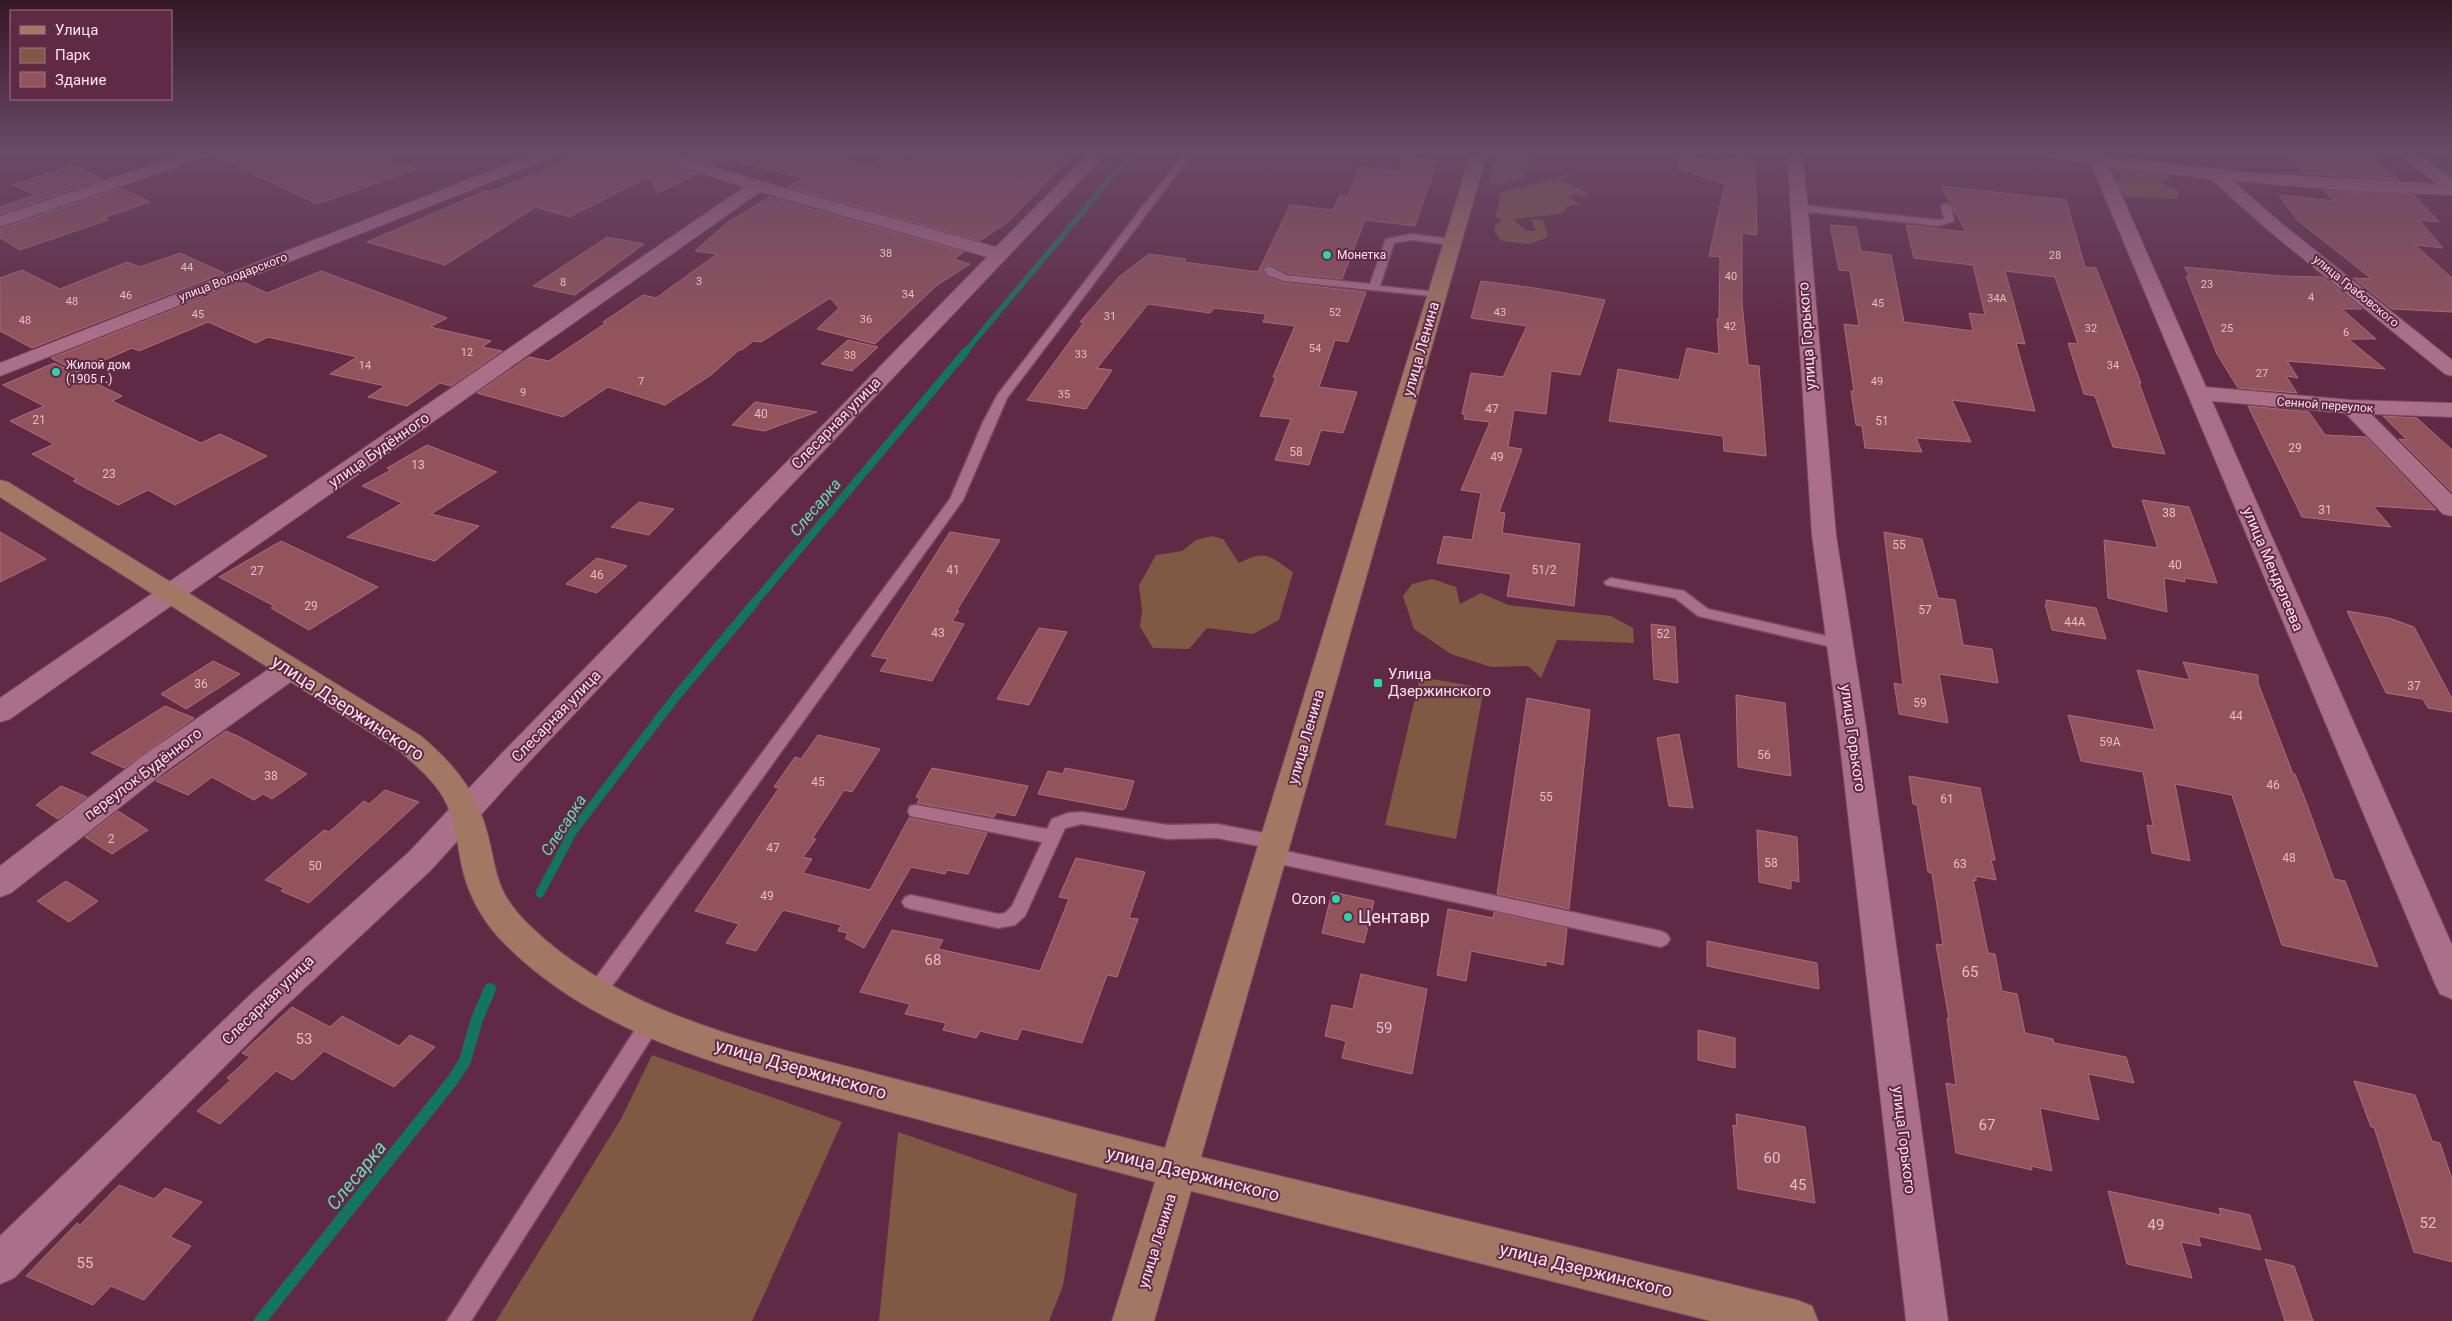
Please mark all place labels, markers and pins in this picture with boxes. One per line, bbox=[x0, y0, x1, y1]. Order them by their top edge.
place label: Монетка bbox=[1337, 248, 1386, 262]
marker: Монетка bbox=[1321, 249, 1333, 261]
place label: Жилой дом (1905 г.) bbox=[66, 358, 131, 386]
marker: Жилой дом (1905 г.) bbox=[50, 366, 62, 378]
place label: Улица Дзержинского bbox=[1388, 665, 1491, 700]
marker: Улица Дзержинского bbox=[1372, 677, 1384, 689]
place label: Ozon bbox=[1292, 890, 1326, 908]
marker: Ozon bbox=[1330, 893, 1342, 905]
place label: Центавр bbox=[1358, 906, 1430, 927]
marker: Центавр bbox=[1342, 911, 1354, 923]

